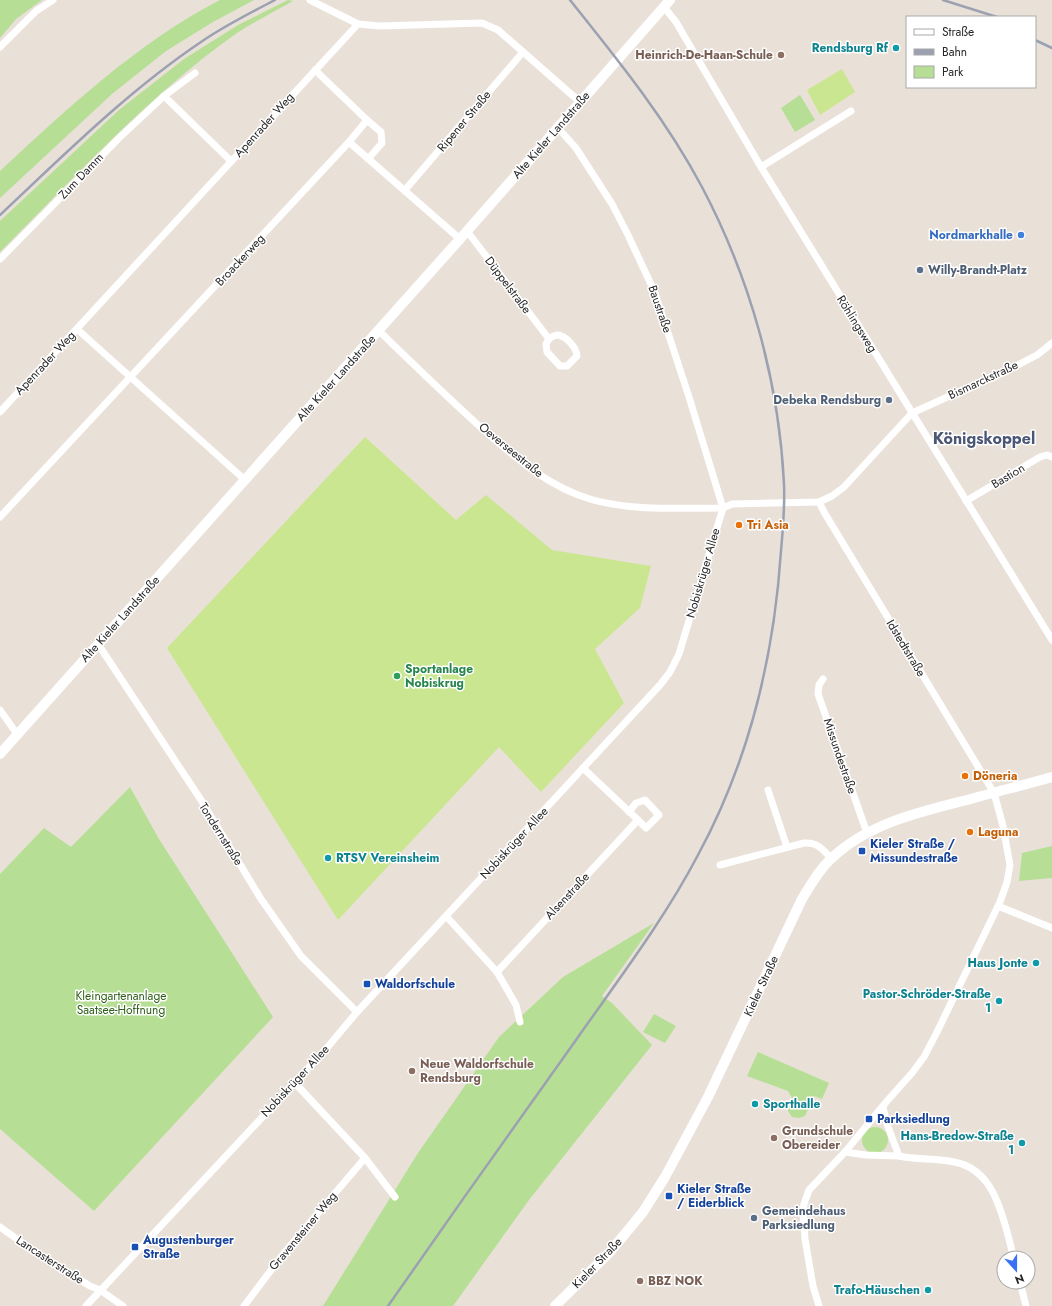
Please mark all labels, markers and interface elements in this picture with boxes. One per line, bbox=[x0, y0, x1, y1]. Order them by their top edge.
legend bbox=[906, 16, 1036, 88]
text: Straße bbox=[942, 23, 974, 41]
place label: Rendsburg Rf bbox=[812, 39, 889, 57]
marker: Rendsburg Rf bbox=[891, 43, 901, 53]
text: Bahn bbox=[942, 43, 967, 61]
place label: Heinrich-De-Haan-Schule bbox=[635, 46, 773, 64]
marker: Heinrich-De-Haan-Schule bbox=[776, 50, 786, 60]
text: Park bbox=[942, 63, 964, 81]
street label: Ripener Straße bbox=[433, 86, 495, 156]
street label: Alte Kieler Landstraße bbox=[508, 87, 594, 183]
street label: Apenrader Weg bbox=[230, 89, 298, 161]
street label: Zum Damm bbox=[54, 149, 108, 203]
place label: Nordmarkhalle bbox=[929, 226, 1013, 244]
street label: Broackerweg bbox=[211, 230, 269, 290]
marker: Nordmarkhalle bbox=[1016, 230, 1026, 240]
street label: Düppelstraße bbox=[480, 253, 536, 317]
place label: Willy-Brandt-Platz bbox=[928, 261, 1028, 279]
marker: Willy-Brandt-Platz bbox=[915, 265, 925, 275]
street label: Baustraße bbox=[643, 283, 677, 335]
street label: Röhlingsweg bbox=[832, 292, 882, 356]
street label: Apenrader Weg bbox=[11, 327, 79, 399]
street label: Alte Kieler Landstraße bbox=[292, 331, 380, 425]
street label: Bismarckstraße bbox=[945, 356, 1021, 404]
place label: Debeka Rendsburg bbox=[773, 391, 881, 409]
marker: Debeka Rendsburg bbox=[884, 395, 894, 405]
street label: Oeverseestraße bbox=[475, 418, 547, 482]
district label: Königskoppel bbox=[933, 427, 1035, 450]
street label: Bastion bbox=[988, 459, 1028, 493]
place label: Tri Asia bbox=[747, 516, 789, 534]
marker: Tri Asia bbox=[734, 520, 744, 530]
street label: Nobiskrüger Allee bbox=[682, 526, 724, 620]
street label: Alte Kieler Landstraße bbox=[76, 572, 164, 666]
street label: Idstedtstraße bbox=[882, 616, 930, 680]
place label: Sportanlage Nobiskrug bbox=[405, 660, 473, 692]
marker: Sportanlage Nobiskrug bbox=[392, 671, 402, 681]
street label: Missundestraße bbox=[819, 716, 861, 796]
place label: Döneria bbox=[973, 767, 1017, 785]
marker: Döneria bbox=[960, 771, 970, 781]
street label: Tondernstraße bbox=[194, 799, 248, 869]
street label: Nobiskrüger Allee bbox=[476, 803, 552, 883]
place label: Laguna bbox=[978, 823, 1018, 841]
marker: Laguna bbox=[965, 827, 975, 837]
place label: Kieler Straße / Missundestraße bbox=[870, 835, 958, 867]
marker: Kieler Straße / Missundestraße bbox=[857, 846, 867, 856]
place label: RTSV Vereinsheim bbox=[336, 849, 439, 867]
marker: RTSV Vereinsheim bbox=[323, 853, 333, 863]
street label: Alsenstraße bbox=[540, 868, 594, 924]
street label: Kieler Straße bbox=[739, 953, 783, 1019]
place label: Haus Jonte bbox=[967, 954, 1028, 972]
marker: Haus Jonte bbox=[1031, 958, 1041, 968]
place label: Waldorfschule bbox=[375, 975, 455, 993]
marker: Waldorfschule bbox=[362, 979, 372, 989]
place label: Pastor-Schröder-Straße 1 bbox=[863, 985, 991, 1017]
park label: Kleingartenanlage Saatsee-Hoffnung bbox=[76, 987, 166, 1019]
marker: Pastor-Schröder-Straße 1 bbox=[994, 996, 1004, 1006]
street label: Nobiskrüger Allee bbox=[257, 1041, 333, 1121]
place label: Neue Waldorfschule Rendsburg bbox=[420, 1055, 534, 1087]
marker: Neue Waldorfschule Rendsburg bbox=[407, 1066, 417, 1076]
place label: Sporthalle bbox=[763, 1095, 821, 1113]
marker: Sporthalle bbox=[750, 1099, 760, 1109]
place label: Parksiedlung bbox=[877, 1110, 950, 1128]
marker: Parksiedlung bbox=[864, 1114, 874, 1124]
place label: Grundschule Obereider bbox=[782, 1122, 853, 1154]
place label: Hans-Bredow-Straße 1 bbox=[901, 1127, 1014, 1159]
marker: Grundschule Obereider bbox=[769, 1133, 779, 1143]
marker: Hans-Bredow-Straße 1 bbox=[1017, 1138, 1027, 1148]
place label: Kieler Straße / Eiderblick bbox=[677, 1180, 751, 1212]
street label: Gravensteiner Weg bbox=[265, 1188, 341, 1274]
marker: Kieler Straße / Eiderblick bbox=[664, 1191, 674, 1201]
place label: Gemeindehaus Parksiedlung bbox=[762, 1202, 846, 1234]
marker: Gemeindehaus Parksiedlung bbox=[749, 1213, 759, 1223]
street label: Lancasterstraße bbox=[13, 1231, 87, 1289]
place label: Augustenburger Straße bbox=[142, 1231, 234, 1263]
street label: Kieler Straße bbox=[568, 1233, 626, 1293]
marker: Augustenburger Straße bbox=[130, 1242, 140, 1252]
north arrow bbox=[996, 1250, 1036, 1290]
text: N bbox=[1013, 1270, 1027, 1288]
place label: BBZ NOK bbox=[648, 1272, 703, 1290]
marker: BBZ NOK bbox=[635, 1276, 645, 1286]
place label: Trafo-Häuschen bbox=[834, 1281, 920, 1299]
marker: Trafo-Häuschen bbox=[923, 1285, 933, 1295]

